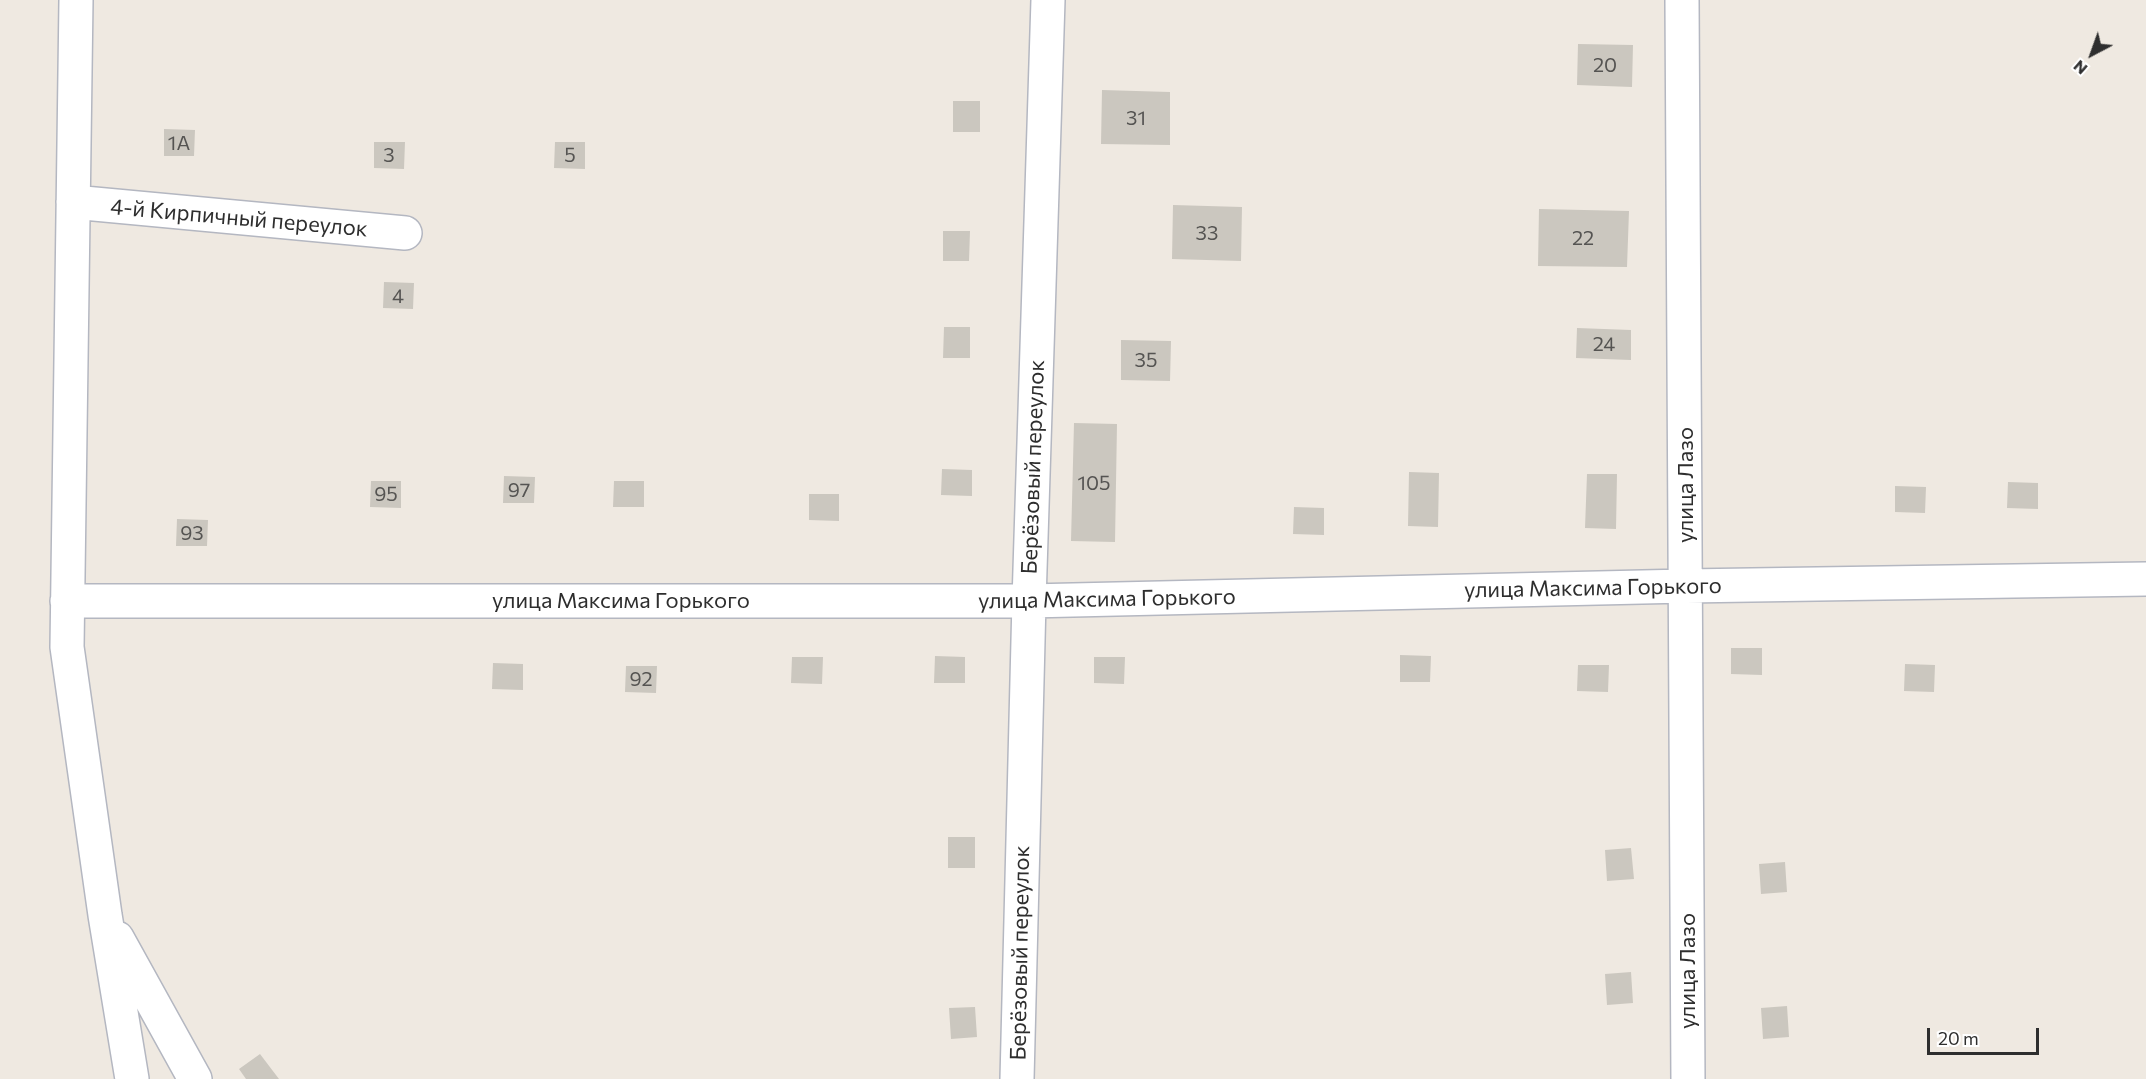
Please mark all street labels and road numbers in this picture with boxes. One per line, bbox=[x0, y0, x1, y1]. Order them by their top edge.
street label: 4-й Кирпичный переулок bbox=[109, 194, 369, 242]
street label: Берёзовый переулок bbox=[1016, 359, 1050, 575]
street label: улица Лазо bbox=[1673, 427, 1699, 543]
street label: улица Максима Горького bbox=[1464, 573, 1722, 603]
street label: улица Максима Горького bbox=[978, 584, 1236, 614]
street label: улица Максима Горького bbox=[492, 588, 750, 614]
street label: Берёзовый переулок bbox=[1005, 845, 1035, 1061]
street label: улица Лазо bbox=[1675, 913, 1701, 1029]

